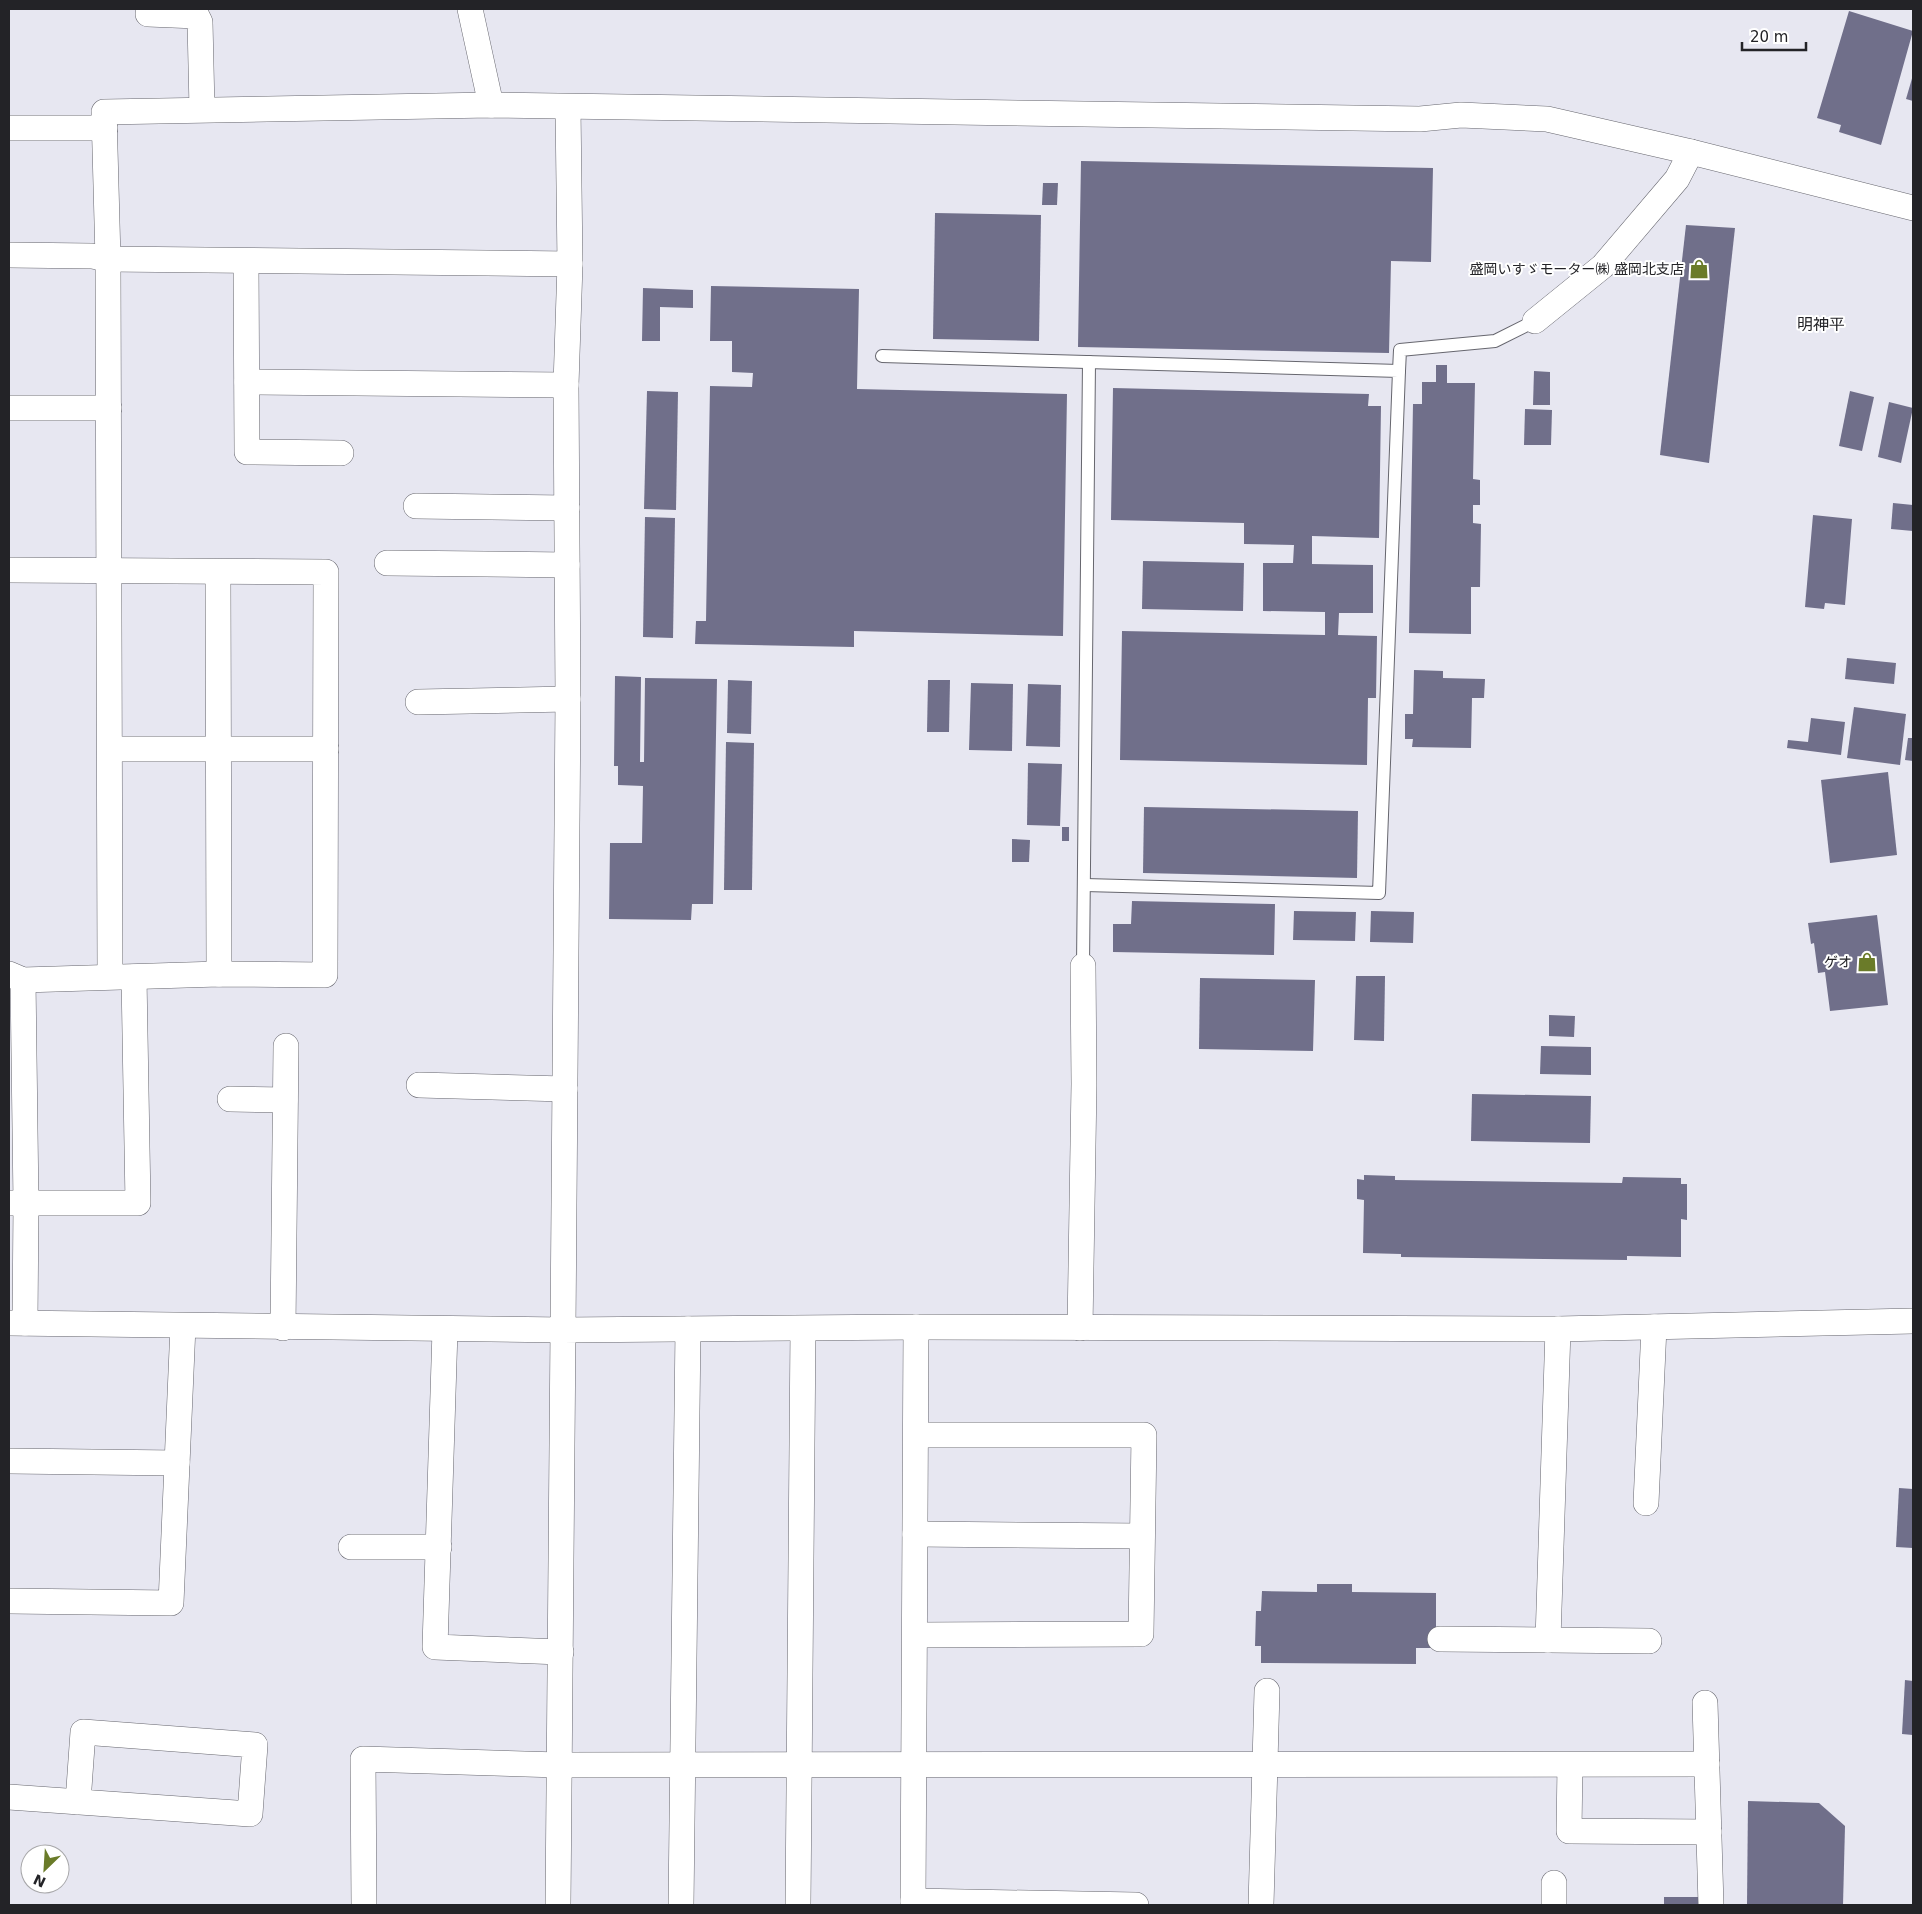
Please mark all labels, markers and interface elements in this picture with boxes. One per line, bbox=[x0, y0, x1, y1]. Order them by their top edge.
scale bar bbox=[1742, 20, 1806, 52]
text: 20 m bbox=[1750, 28, 1788, 46]
shop icon: 盛岡いすゞモーター㈱ 盛岡北支店 bbox=[1688, 258, 1710, 280]
place label: 盛岡いすゞモーター㈱ 盛岡北支店 bbox=[1470, 261, 1684, 277]
district label: 明神平 bbox=[1797, 315, 1845, 334]
shop icon: ゲオ bbox=[1856, 951, 1878, 973]
place label: ゲオ bbox=[1824, 954, 1852, 970]
north arrow bbox=[20, 1844, 70, 1894]
text: N bbox=[31, 1871, 48, 1891]

